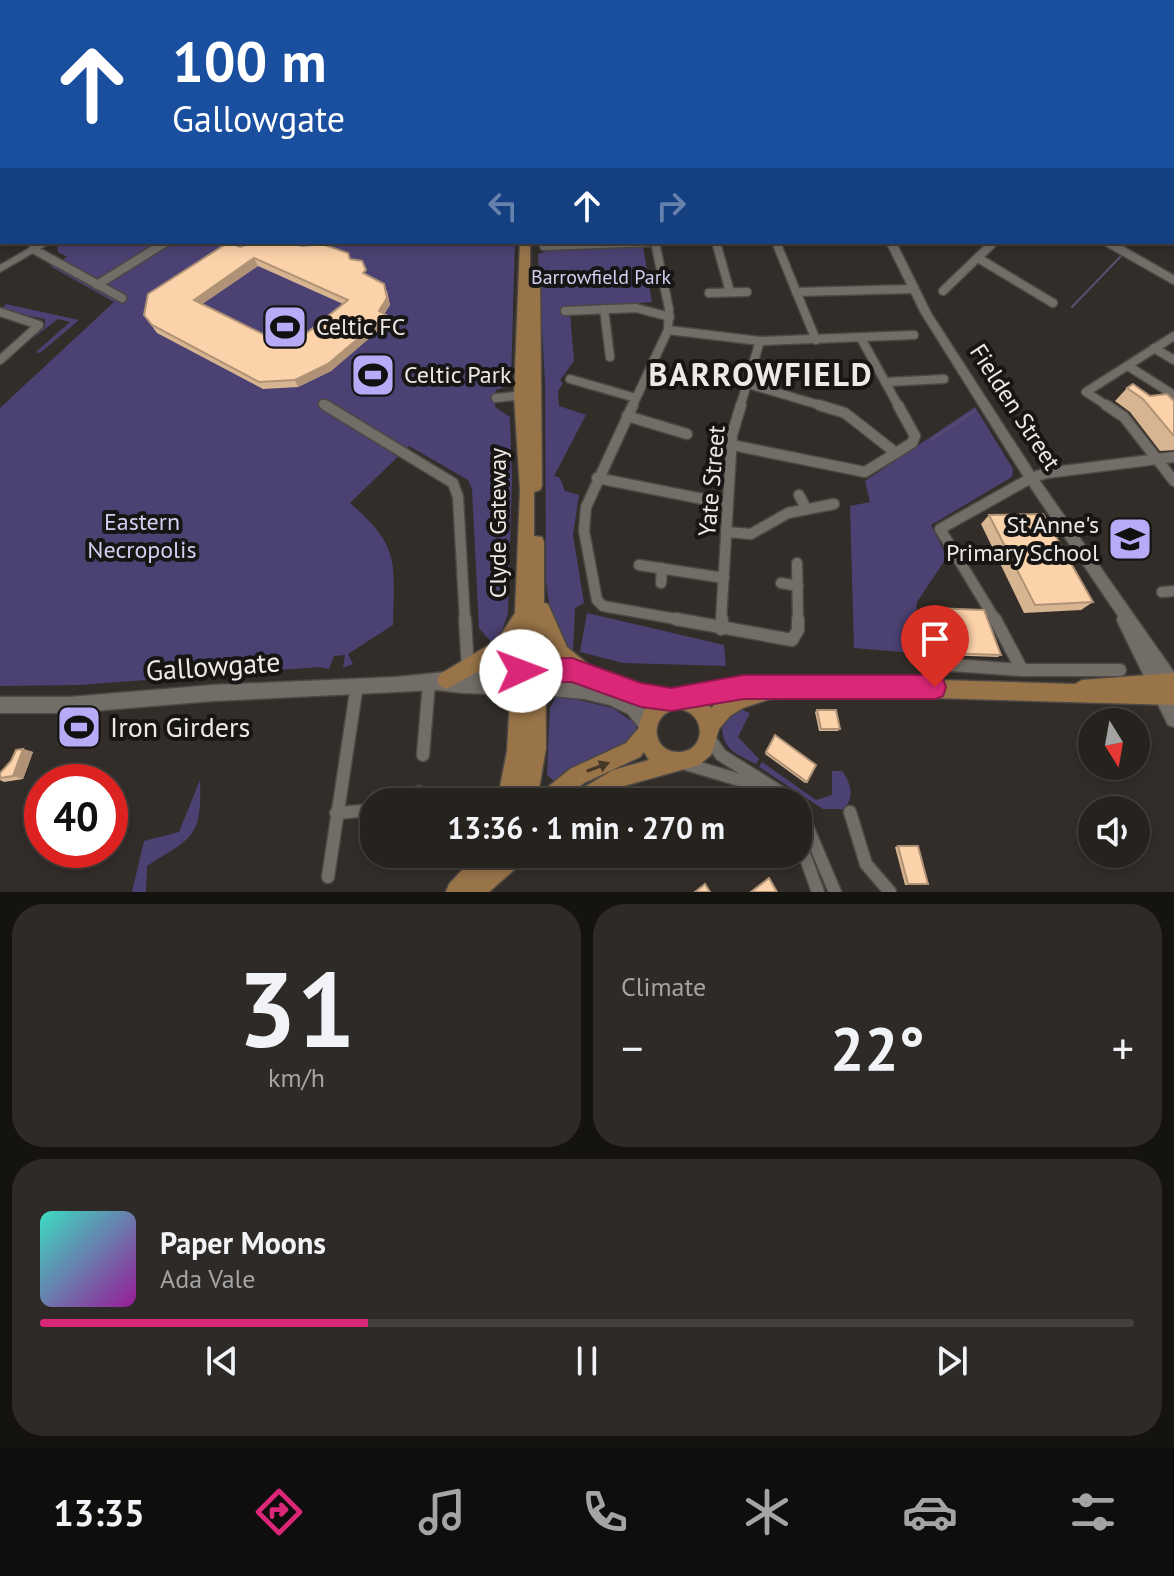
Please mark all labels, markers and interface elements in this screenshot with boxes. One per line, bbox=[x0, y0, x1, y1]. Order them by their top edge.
text: 100 m bbox=[172, 25, 327, 97]
icon: ahead bbox=[40, 32, 144, 136]
text: Gallowgate bbox=[172, 95, 345, 142]
icon: left bbox=[481, 184, 525, 228]
icon: ahead bbox=[565, 184, 609, 228]
icon: right bbox=[649, 184, 693, 228]
park label: Barrowfield Park bbox=[531, 264, 671, 290]
sports icon: Celtic FC bbox=[261, 303, 309, 351]
place label: Celtic FC bbox=[316, 311, 405, 342]
street label: Fielden Street bbox=[963, 338, 1068, 476]
sports icon: Celtic Park bbox=[349, 351, 397, 399]
district label: BARROWFIELD bbox=[648, 353, 874, 395]
place label: Celtic Park bbox=[404, 359, 512, 390]
street label: Yate Street bbox=[691, 424, 732, 538]
street label: Clyde Gateway bbox=[482, 448, 513, 598]
park label: Eastern Necropolis bbox=[87, 506, 197, 565]
place label: St Anne's Primary School bbox=[946, 509, 1099, 568]
school or university icon: St Anne's Primary School bbox=[1106, 515, 1154, 563]
pin bbox=[901, 605, 969, 687]
icon: arrive bbox=[913, 617, 957, 661]
position arrow bbox=[479, 629, 563, 713]
street label: Gallowgate bbox=[144, 642, 281, 689]
sports icon: Iron Girders bbox=[55, 703, 103, 751]
place label: Iron Girders bbox=[110, 708, 250, 745]
north arrow bbox=[1078, 708, 1150, 780]
map controls bbox=[1078, 708, 1150, 868]
one-way arrow bbox=[586, 760, 610, 773]
speed limit sign: 40 bbox=[24, 764, 128, 868]
button: sound bbox=[1078, 796, 1150, 868]
text: 13:36 · 1 min · 270 m bbox=[447, 808, 725, 847]
text: 31 bbox=[238, 941, 355, 1076]
text: Climate bbox=[621, 970, 706, 1003]
text: 22° bbox=[830, 1009, 925, 1087]
text: − bbox=[621, 1019, 643, 1076]
text: + bbox=[1112, 1019, 1134, 1076]
text: km/h bbox=[268, 1061, 325, 1094]
text: Paper Moons bbox=[160, 1223, 326, 1262]
text: Ada Vale bbox=[160, 1262, 255, 1295]
icon: previous bbox=[200, 1339, 244, 1383]
icon: pause bbox=[565, 1339, 609, 1383]
icon: next bbox=[930, 1339, 974, 1383]
icon: directions bbox=[251, 1484, 307, 1540]
icon: music bbox=[414, 1484, 470, 1540]
icon: phone bbox=[577, 1484, 633, 1540]
icon: climate bbox=[739, 1484, 795, 1540]
icon: car bbox=[902, 1484, 958, 1540]
icon: filters bbox=[1065, 1484, 1121, 1540]
text: 13:35 bbox=[53, 1489, 145, 1536]

